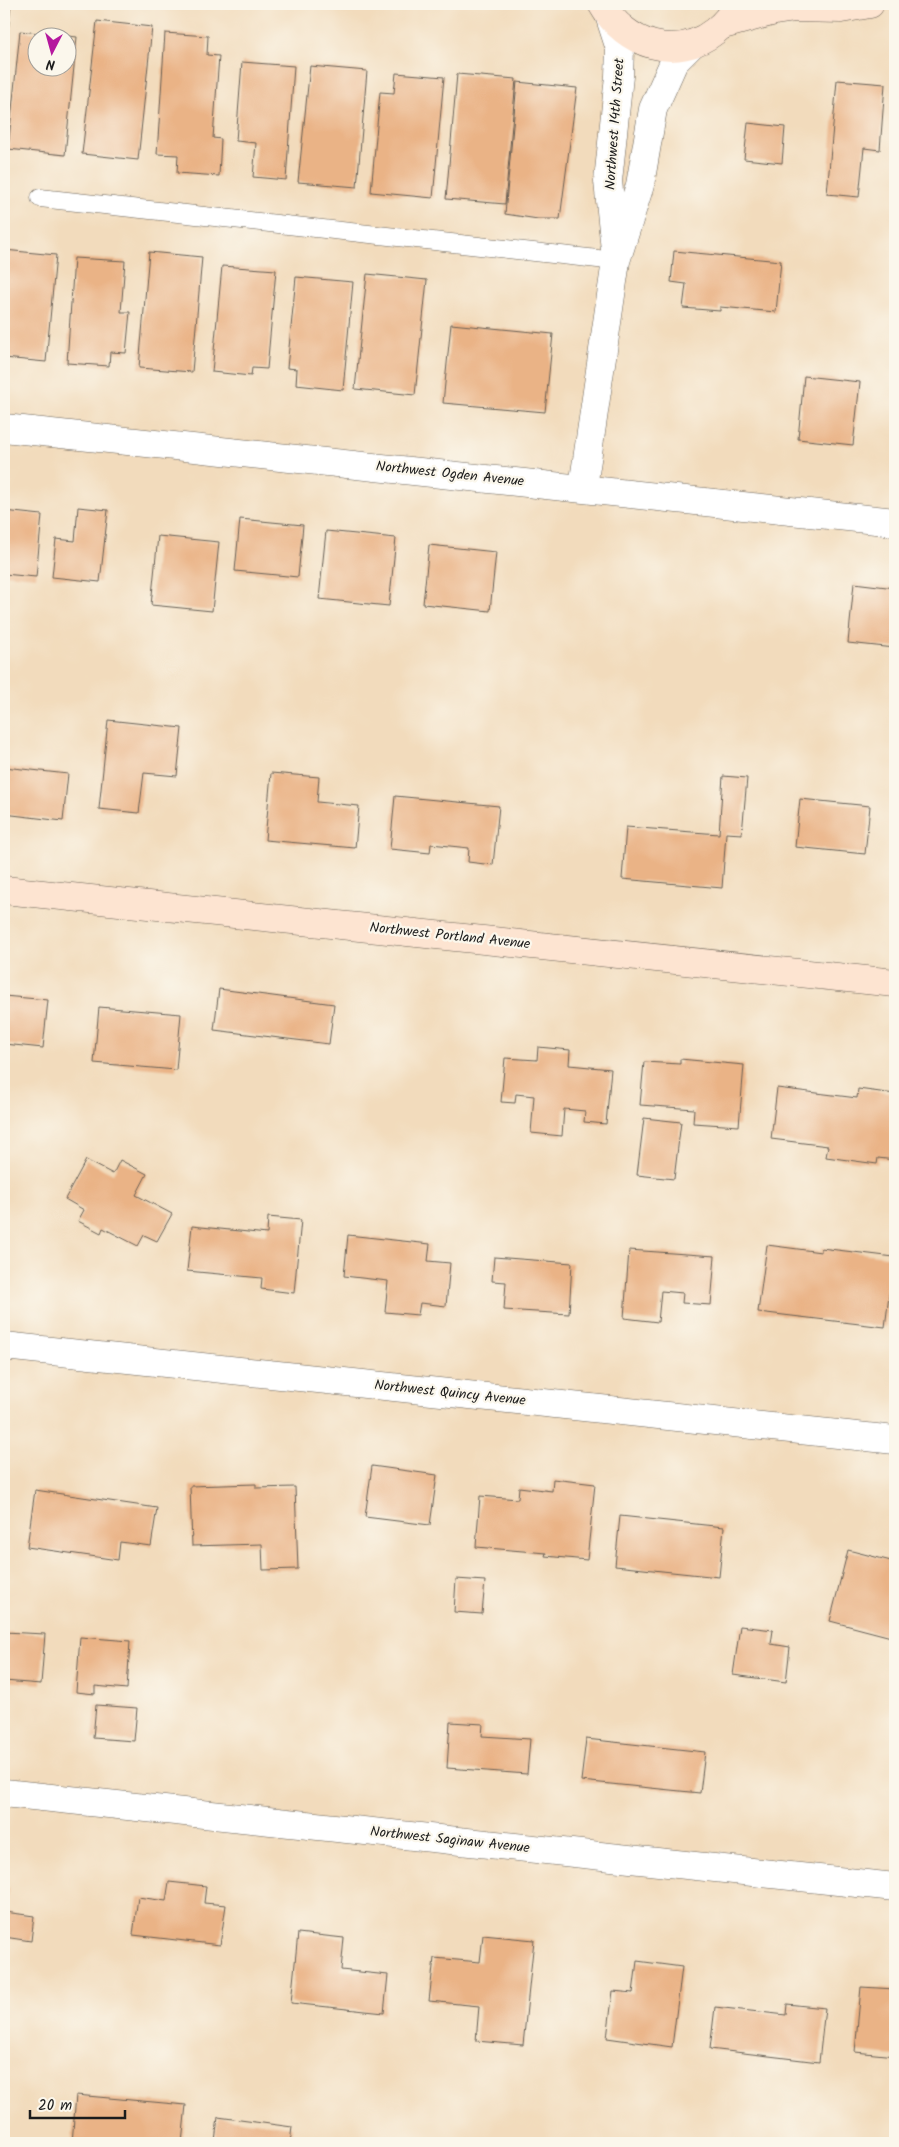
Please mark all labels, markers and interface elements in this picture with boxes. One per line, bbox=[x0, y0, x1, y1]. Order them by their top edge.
north arrow bbox=[28, 28, 78, 78]
text: N bbox=[45, 53, 56, 75]
street label: Northwest 14th Street bbox=[599, 57, 631, 191]
street label: Northwest Ogden Avenue bbox=[375, 455, 526, 493]
street label: Northwest Portland Avenue bbox=[369, 917, 532, 955]
street label: Northwest Quincy Avenue bbox=[373, 1374, 528, 1412]
street label: Northwest Saginaw Avenue bbox=[369, 1821, 532, 1859]
scale bar bbox=[30, 2087, 125, 2119]
text: 20 m bbox=[38, 2094, 72, 2118]

